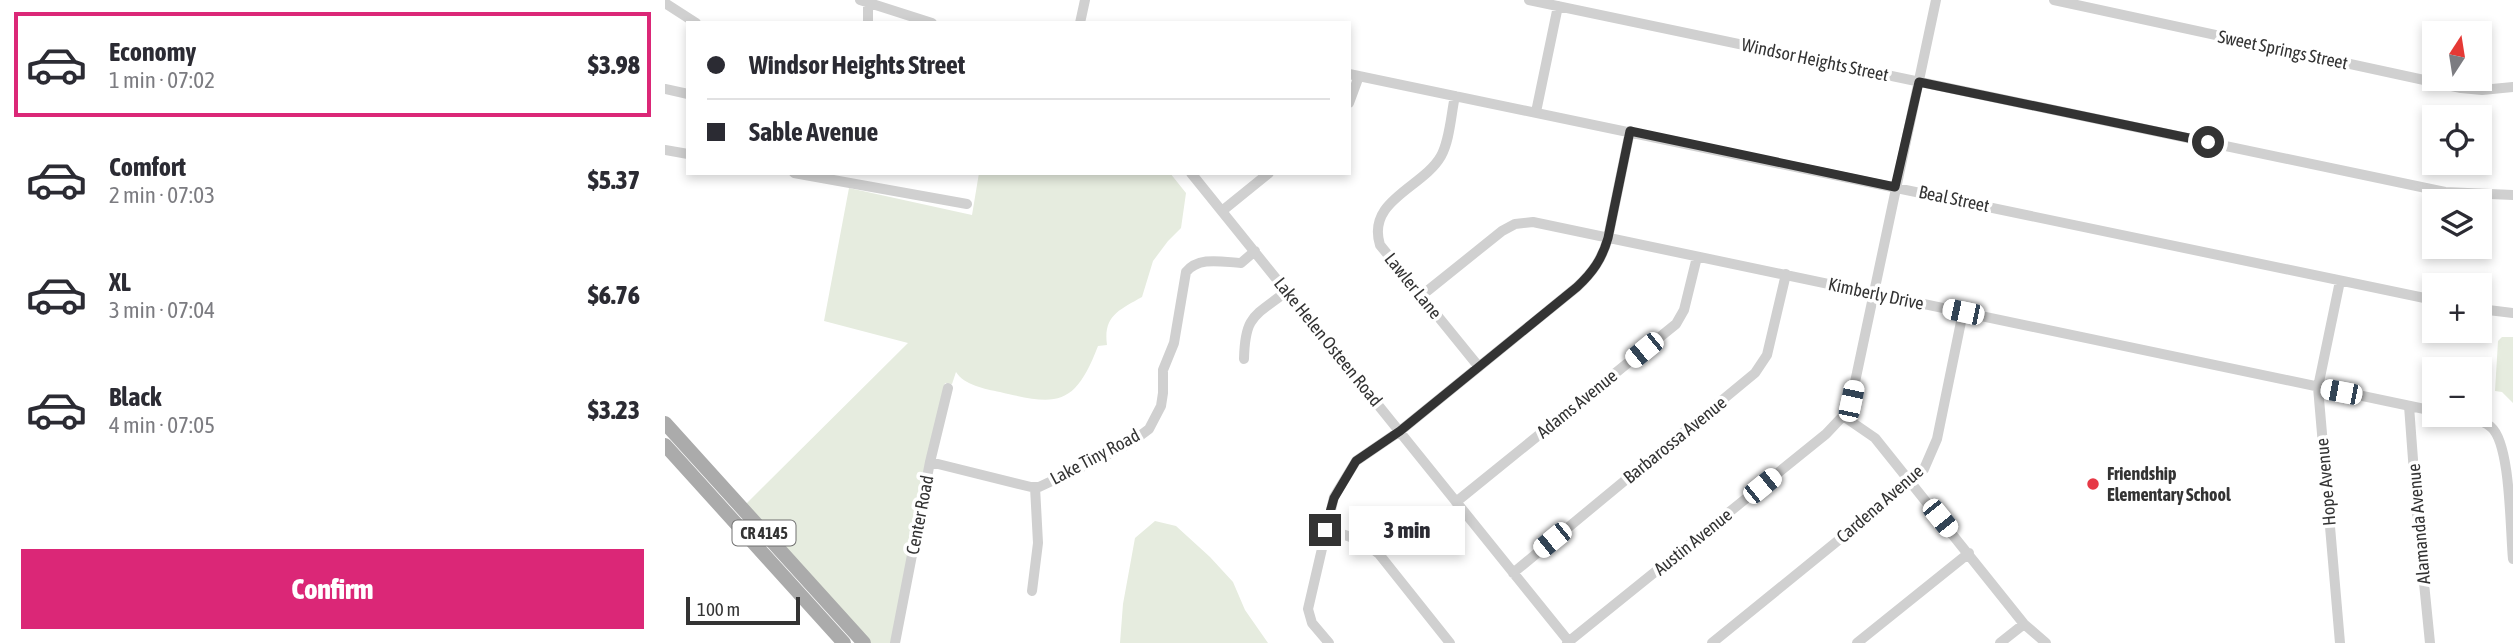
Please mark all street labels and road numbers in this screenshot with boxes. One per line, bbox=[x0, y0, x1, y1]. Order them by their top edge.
street label: Sweet Springs Street bbox=[2216, 25, 2350, 74]
street label: Windsor Heights Street bbox=[1740, 34, 1891, 85]
street label: Beal Street bbox=[1917, 181, 1991, 216]
street label: Lawler Lane bbox=[1380, 248, 1446, 323]
street label: Lake Helen Osteen Road bbox=[1270, 273, 1387, 410]
street label: Kimberly Drive bbox=[1826, 273, 1926, 314]
street label: Adams Avenue bbox=[1532, 365, 1621, 442]
street label: Barbarossa Avenue bbox=[1619, 392, 1730, 488]
street label: Lake Tiny Road bbox=[1046, 424, 1143, 489]
street label: Hope Avenue bbox=[2311, 437, 2340, 527]
street label: Cardena Avenue bbox=[1832, 460, 1927, 547]
street label: Alamanda Avenue bbox=[2403, 463, 2434, 585]
street label: Center Road bbox=[902, 473, 937, 556]
street label: Austin Avenue bbox=[1649, 504, 1736, 579]
road number: CR 4145 bbox=[733, 520, 795, 546]

